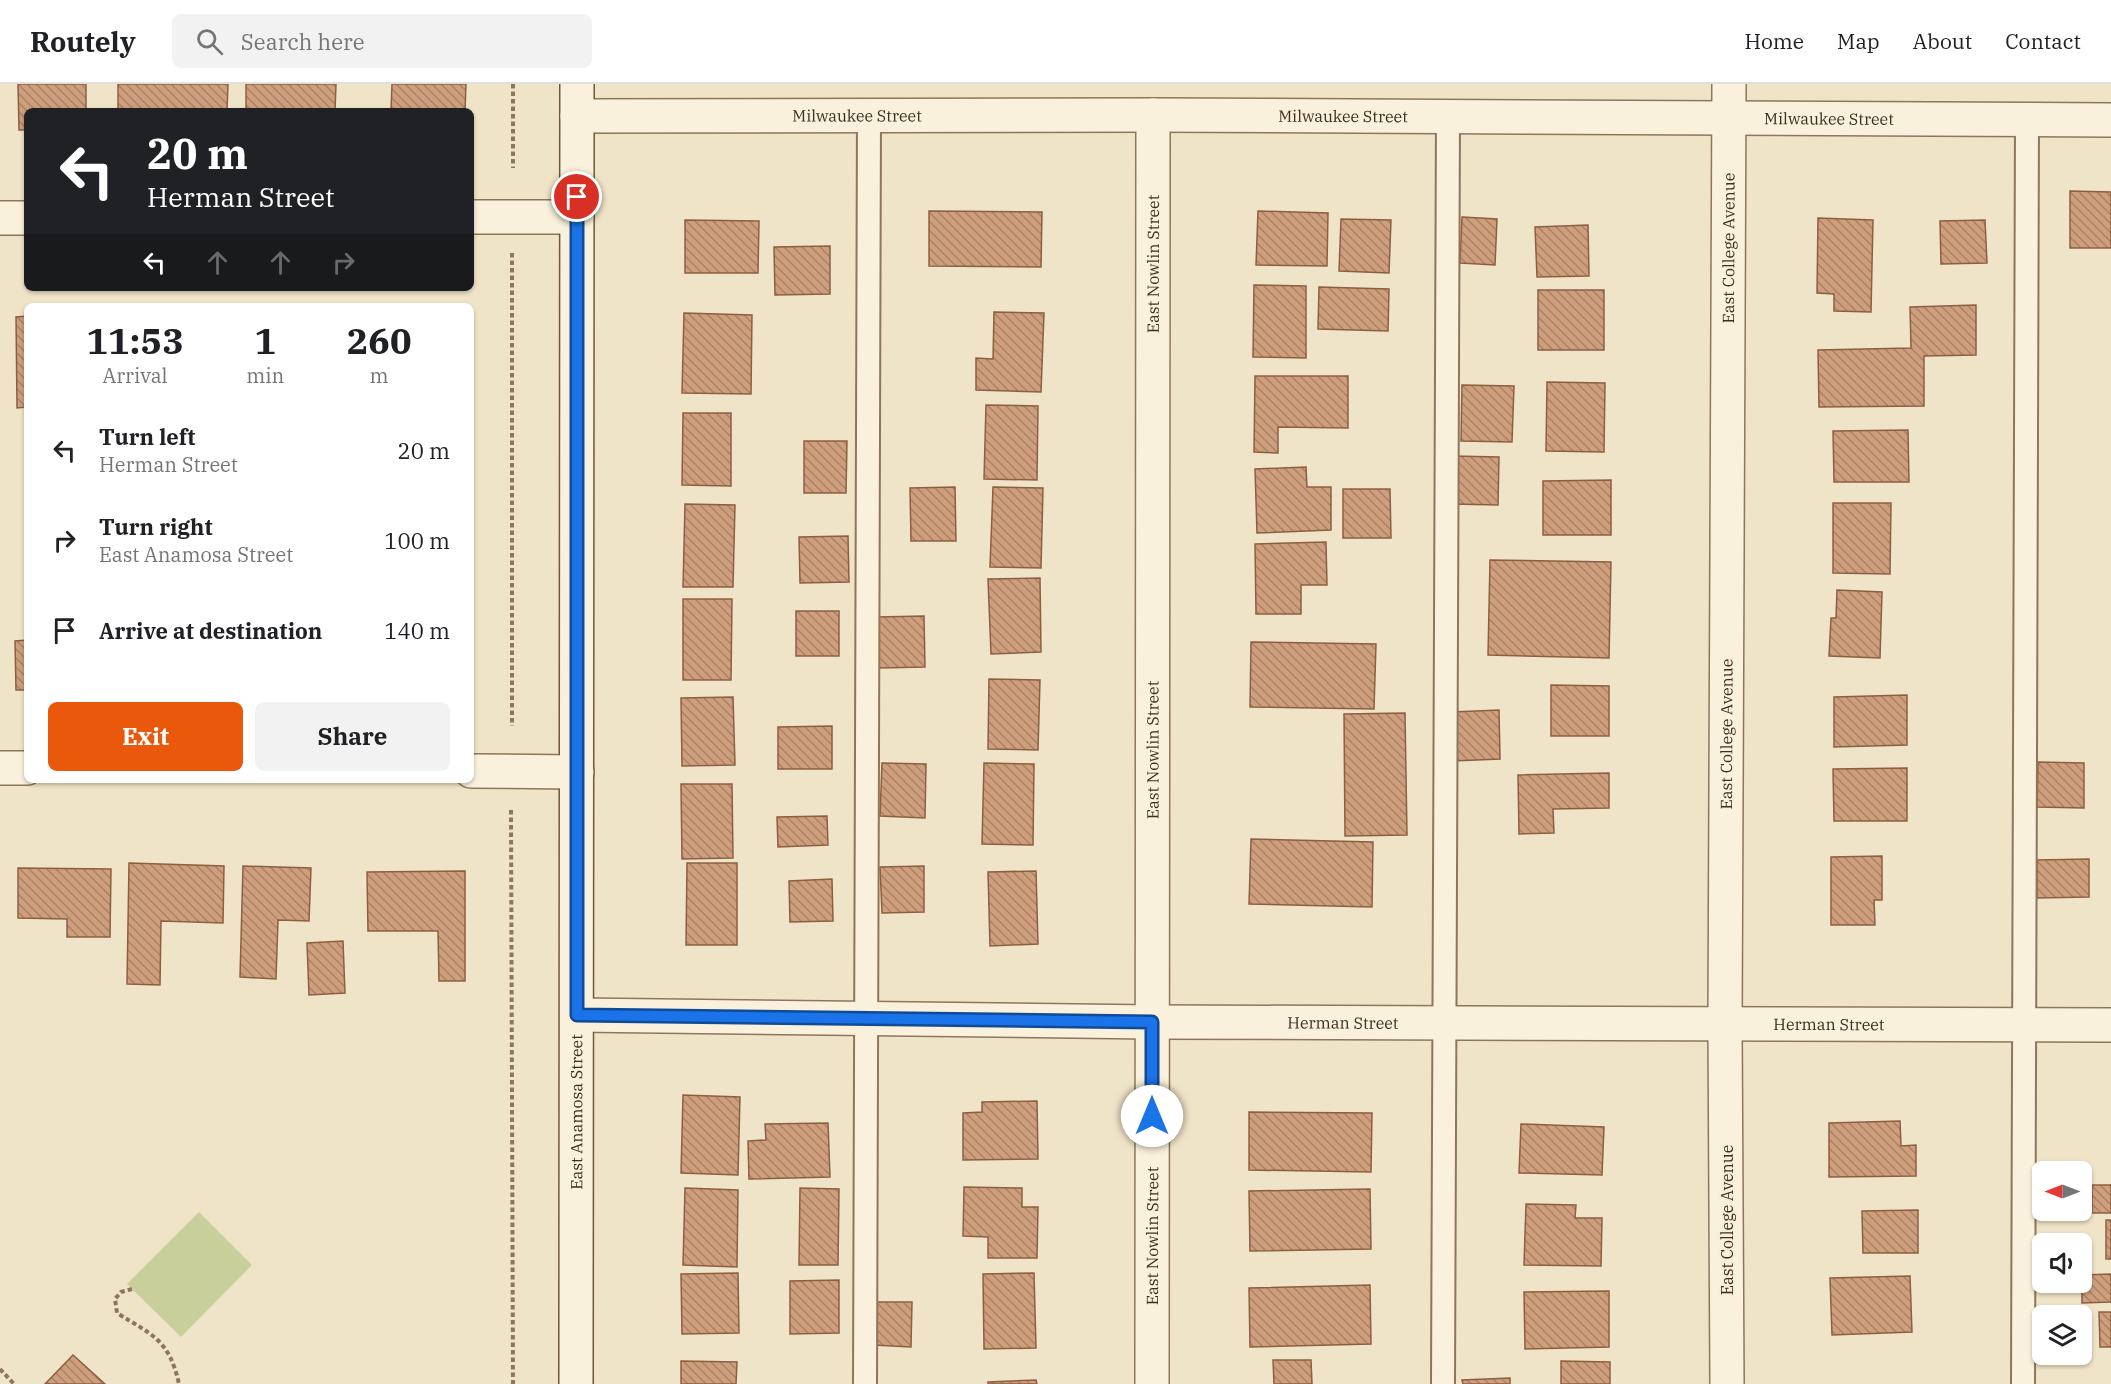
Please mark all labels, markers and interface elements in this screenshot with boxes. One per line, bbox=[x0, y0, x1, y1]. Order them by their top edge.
search box bbox=[172, 14, 592, 68]
text: Routely bbox=[30, 23, 136, 60]
icon: search bbox=[193, 25, 226, 58]
text: Search here bbox=[241, 27, 365, 56]
text: Home bbox=[1744, 27, 1804, 55]
text: Map bbox=[1837, 27, 1880, 55]
text: About bbox=[1913, 27, 1972, 55]
text: Contact bbox=[2005, 27, 2081, 55]
street label: Milwaukee Street bbox=[792, 105, 922, 126]
street label: Milwaukee Street bbox=[1278, 106, 1408, 126]
street label: Milwaukee Street bbox=[1764, 108, 1894, 129]
text: 20 m bbox=[147, 126, 248, 181]
icon: left bbox=[48, 132, 126, 210]
pin bbox=[551, 171, 602, 222]
street label: East College Avenue bbox=[1718, 173, 1739, 323]
text: Herman Street bbox=[147, 179, 335, 214]
icon: arrive bbox=[560, 180, 593, 213]
street label: East Nowlin Street bbox=[1143, 194, 1163, 333]
icon: left bbox=[138, 246, 171, 279]
icon: ahead bbox=[201, 246, 234, 279]
icon: ahead bbox=[264, 246, 297, 279]
icon: right bbox=[327, 246, 360, 279]
text: 11:53 bbox=[86, 317, 184, 364]
text: 1 bbox=[254, 317, 276, 364]
text: 260 bbox=[347, 317, 412, 364]
text: Arrival bbox=[103, 362, 168, 389]
text: min bbox=[246, 362, 284, 389]
text: m bbox=[370, 362, 389, 389]
text: Turn left bbox=[99, 422, 195, 451]
icon: left bbox=[48, 434, 81, 467]
text: 20 m bbox=[398, 436, 450, 465]
text: Herman Street bbox=[99, 451, 238, 478]
text: Turn right bbox=[99, 512, 213, 541]
icon: right bbox=[48, 524, 81, 557]
text: 100 m bbox=[384, 526, 450, 555]
text: East Anamosa Street bbox=[99, 541, 293, 568]
icon: arrive bbox=[48, 614, 81, 647]
text: Arrive at destination bbox=[99, 616, 322, 645]
text: 140 m bbox=[384, 616, 450, 645]
street label: East College Avenue bbox=[1716, 659, 1737, 809]
street label: East Nowlin Street bbox=[1142, 680, 1163, 819]
button: Exit bbox=[48, 702, 243, 771]
button: Share bbox=[255, 702, 450, 771]
street label: Herman Street bbox=[1287, 1012, 1399, 1033]
street label: Herman Street bbox=[1773, 1014, 1885, 1034]
street label: East Anamosa Street bbox=[566, 1034, 586, 1190]
position arrow bbox=[1120, 1084, 1184, 1148]
street label: East College Avenue bbox=[1717, 1145, 1737, 1295]
north arrow bbox=[2032, 1161, 2092, 1221]
map controls bbox=[2032, 1161, 2092, 1365]
street label: East Nowlin Street bbox=[1142, 1166, 1162, 1305]
button: sound bbox=[2032, 1233, 2092, 1293]
button: layers bbox=[2032, 1305, 2092, 1365]

